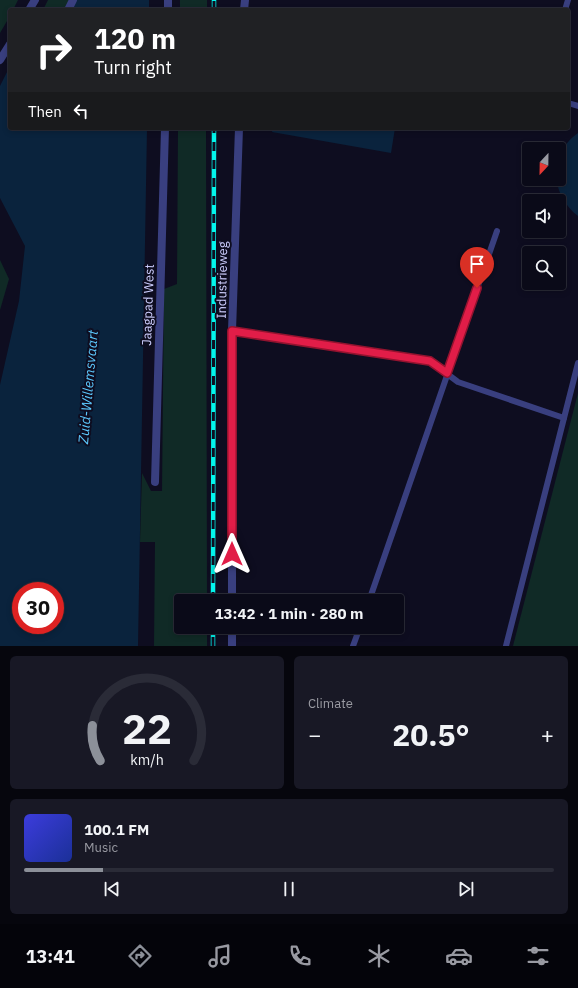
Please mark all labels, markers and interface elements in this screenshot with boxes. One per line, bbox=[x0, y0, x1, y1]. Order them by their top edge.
text: 120 m bbox=[94, 20, 176, 57]
icon: right bbox=[28, 24, 80, 76]
text: Turn right bbox=[94, 56, 172, 79]
icon: left bbox=[70, 100, 92, 122]
text: Then bbox=[28, 102, 62, 121]
north arrow bbox=[522, 142, 566, 186]
map controls bbox=[522, 142, 566, 290]
button: sound bbox=[522, 194, 566, 238]
street label: Industrieweg bbox=[213, 241, 231, 319]
button: search bbox=[522, 246, 566, 290]
pin bbox=[460, 247, 494, 288]
icon: arrive bbox=[466, 253, 488, 275]
street label: Jaagpad West bbox=[138, 264, 158, 346]
water label: Zuid-Willemsvaart bbox=[74, 329, 102, 445]
position arrow bbox=[211, 533, 253, 575]
speed limit sign: 30 bbox=[12, 582, 64, 634]
text: 13:42 · 1 min · 280 m bbox=[215, 604, 363, 623]
text: Climate bbox=[308, 695, 353, 712]
text: 22 bbox=[122, 700, 172, 754]
text: 20.5° bbox=[392, 715, 470, 754]
text: − bbox=[308, 720, 321, 749]
text: + bbox=[541, 720, 554, 749]
text: km/h bbox=[130, 749, 164, 768]
text: 100.1 FM bbox=[84, 820, 149, 839]
text: Music bbox=[84, 839, 118, 856]
icon: previous bbox=[101, 878, 123, 900]
icon: pause bbox=[278, 878, 300, 900]
icon: next bbox=[455, 878, 477, 900]
icon: directions bbox=[126, 942, 154, 970]
icon: music bbox=[206, 942, 234, 970]
icon: phone bbox=[286, 942, 314, 970]
icon: climate bbox=[365, 942, 393, 970]
icon: car bbox=[445, 942, 473, 970]
icon: filters bbox=[524, 942, 552, 970]
text: 13:41 bbox=[26, 945, 75, 968]

